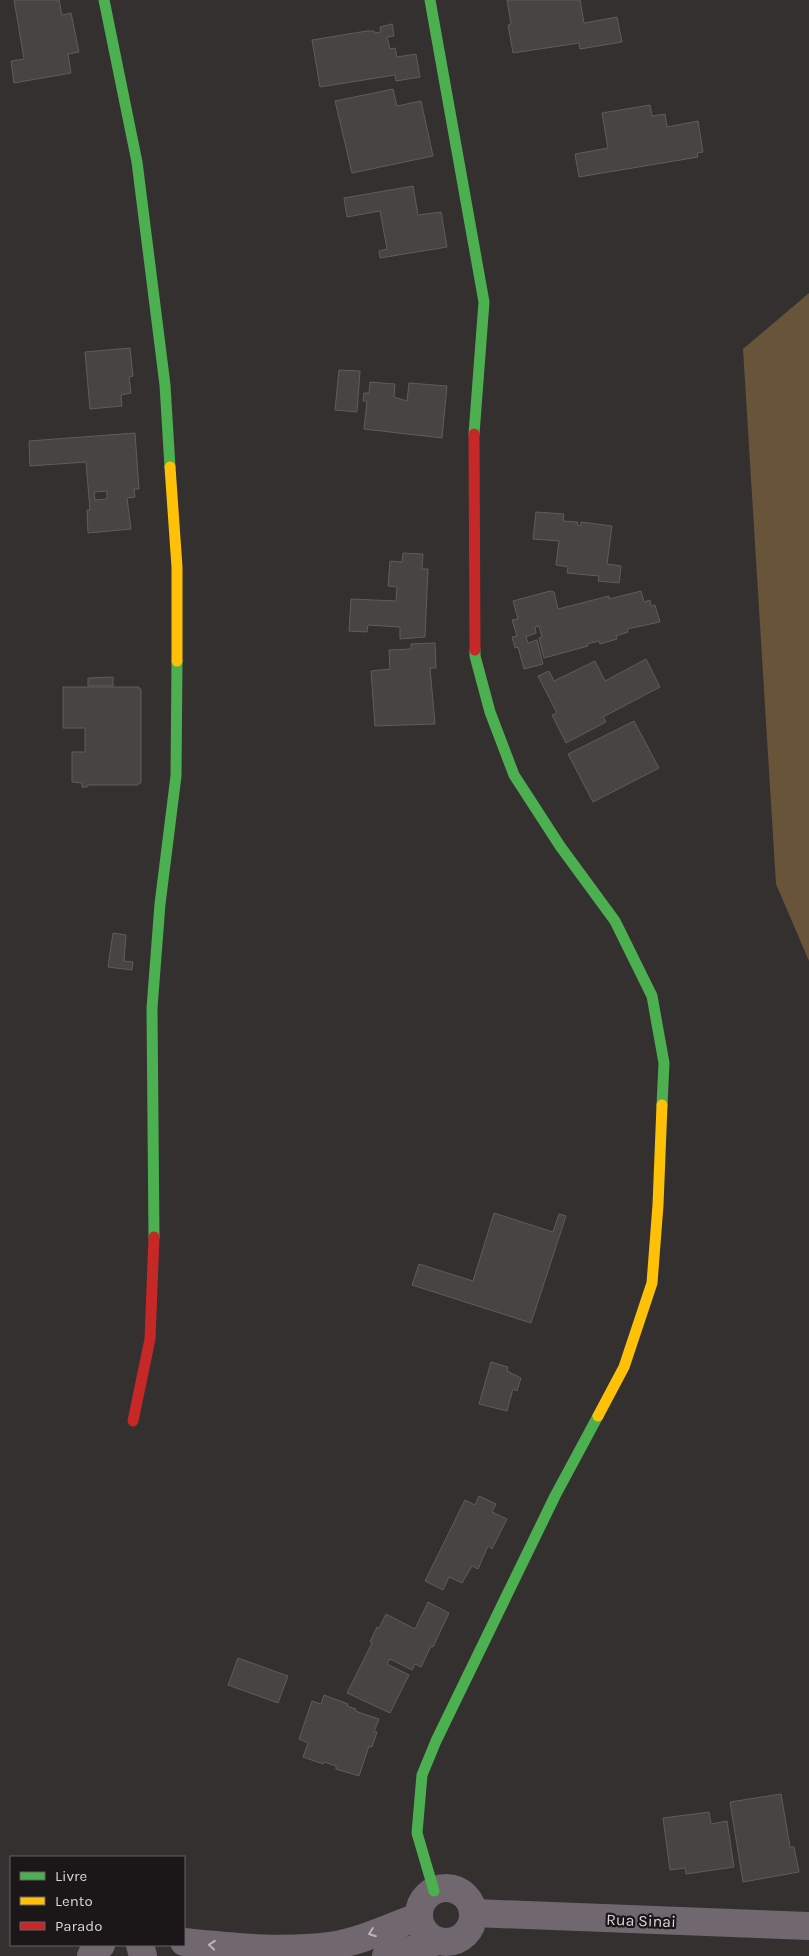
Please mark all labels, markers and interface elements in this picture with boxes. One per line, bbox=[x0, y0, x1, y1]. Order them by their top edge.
legend bbox=[10, 1856, 185, 1946]
text: Livre bbox=[55, 1867, 87, 1885]
text: Lento bbox=[55, 1892, 93, 1910]
street label: Rua Sinai bbox=[606, 1910, 676, 1931]
text: Parado bbox=[55, 1917, 102, 1935]
one-way arrow bbox=[369, 1927, 377, 1937]
one-way arrow bbox=[208, 1940, 216, 1951]

